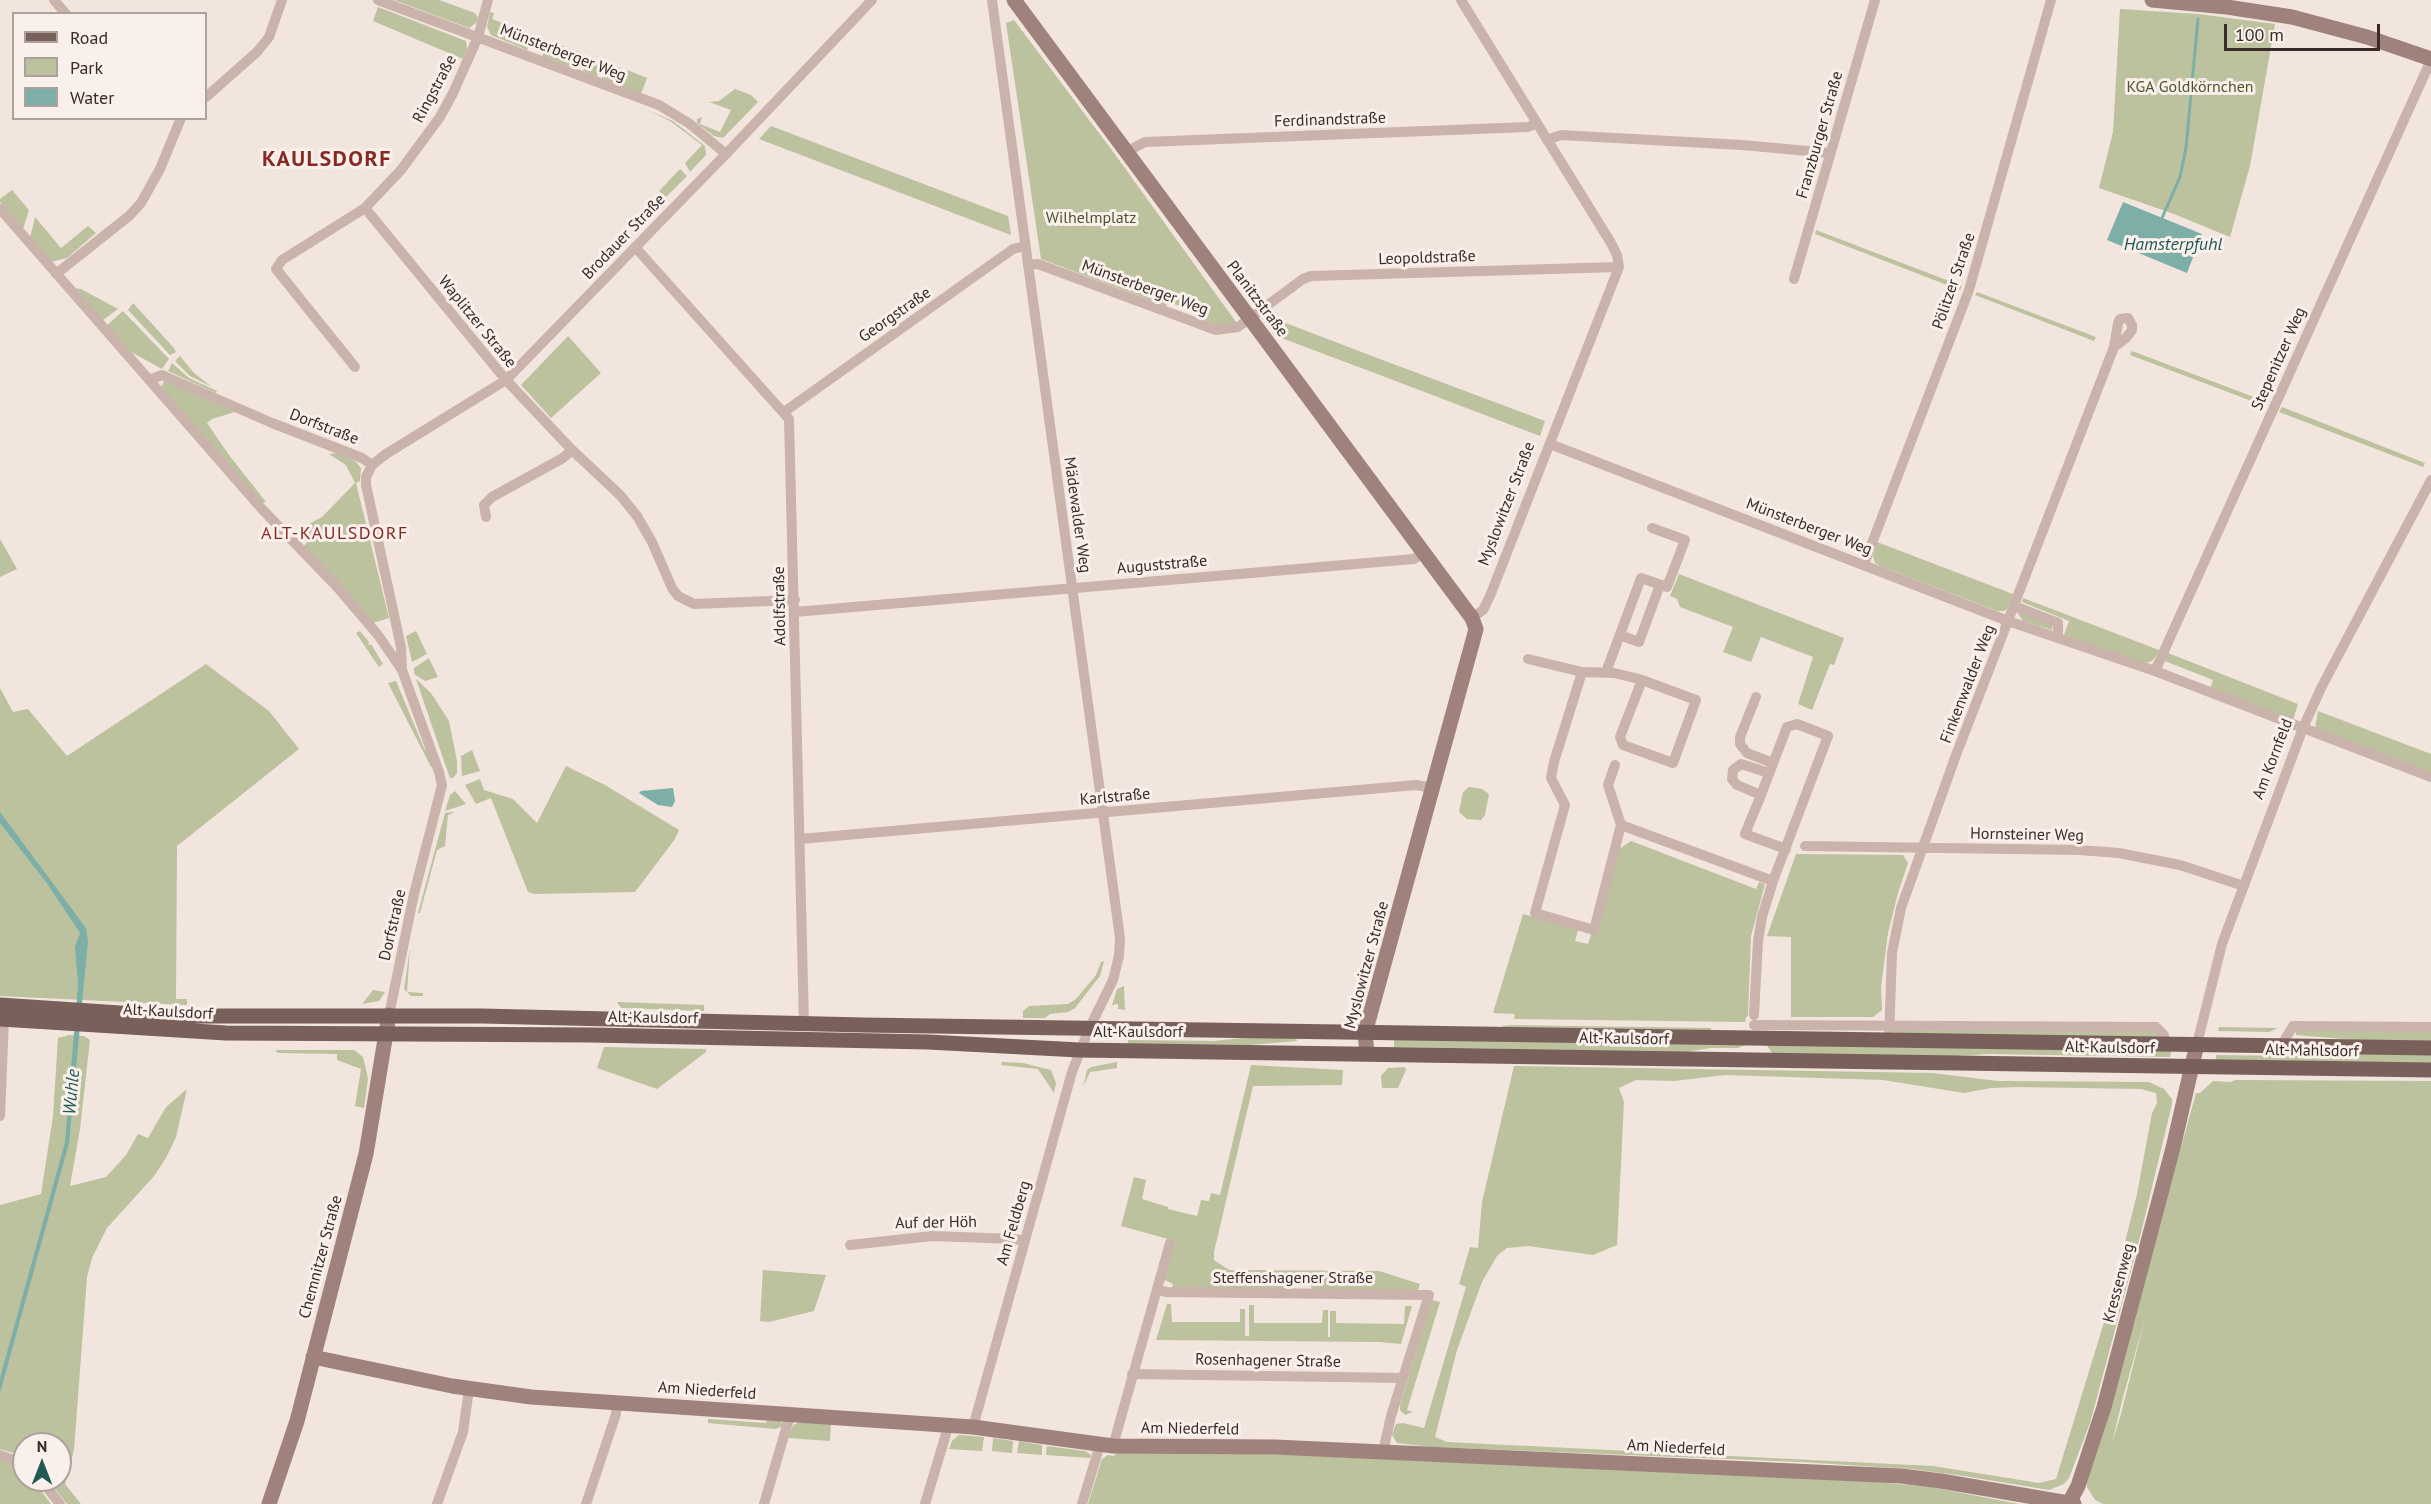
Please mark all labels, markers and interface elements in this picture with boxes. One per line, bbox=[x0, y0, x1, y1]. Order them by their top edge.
legend bbox=[12, 12, 207, 120]
scale bar bbox=[2227, 12, 2383, 50]
street label: Münsterberger Weg bbox=[497, 20, 629, 86]
text: 100 m bbox=[2235, 23, 2284, 46]
text: Road bbox=[70, 26, 108, 49]
street label: Ringstraße bbox=[409, 52, 461, 126]
text: Park bbox=[70, 56, 103, 79]
street label: Franzburger Straße bbox=[1793, 69, 1847, 201]
park label: KGA Goldkörnchen bbox=[2126, 77, 2254, 97]
text: Water bbox=[70, 86, 114, 109]
street label: Ferdinandstraße bbox=[1274, 108, 1386, 132]
district label: KAULSDORF bbox=[262, 147, 392, 173]
street label: Brodauer Straße bbox=[578, 190, 670, 284]
park label: Wilhelmplatz bbox=[1046, 208, 1136, 228]
street label: Pölitzer Straße bbox=[1928, 230, 1980, 332]
water label: Hamsterpfuhl bbox=[2124, 234, 2222, 256]
street label: Leopoldstraße bbox=[1378, 247, 1476, 269]
street label: Münsterberger Weg bbox=[1079, 256, 1211, 320]
street label: Planitzstraße bbox=[1222, 257, 1292, 341]
street label: Waplitzer Straße bbox=[434, 272, 520, 372]
street label: Georgstraße bbox=[855, 283, 935, 347]
street label: Stepenitzer Weg bbox=[2248, 304, 2310, 414]
street label: Dorfstraße bbox=[287, 405, 361, 449]
street label: Myslowitzer Straße bbox=[1475, 439, 1539, 569]
street label: Mädewalder Weg bbox=[1059, 456, 1095, 574]
street label: Münsterberger Weg bbox=[1743, 494, 1875, 560]
district label: ALT-KAULSDORF bbox=[261, 523, 409, 545]
street label: Auguststraße bbox=[1116, 551, 1208, 579]
street label: Adolfstraße bbox=[770, 566, 790, 646]
street label: Finkenwalder Weg bbox=[1937, 622, 1999, 746]
street label: Am Kornfeld bbox=[2249, 716, 2297, 802]
street label: Karlstraße bbox=[1079, 784, 1151, 810]
street label: Hornsteiner Weg bbox=[1970, 824, 2084, 846]
street label: Dorfstraße bbox=[375, 887, 411, 963]
street label: Myslowitzer Straße bbox=[1341, 899, 1393, 1031]
street label: Alt-Kaulsdorf bbox=[123, 1000, 213, 1024]
street label: Alt-Kaulsdorf bbox=[608, 1008, 698, 1028]
street label: Alt-Kaulsdorf bbox=[1093, 1022, 1183, 1042]
street label: Alt-Kaulsdorf bbox=[1579, 1029, 1669, 1049]
street label: Alt-Kaulsdorf bbox=[2065, 1038, 2155, 1058]
street label: Alt-Mahlsdorf bbox=[2265, 1041, 2359, 1061]
water label: Wuhle bbox=[59, 1068, 85, 1116]
street label: Am Feldberg bbox=[993, 1178, 1035, 1268]
street label: Chemnitzer Straße bbox=[295, 1193, 347, 1321]
street label: Auf der Höh bbox=[895, 1213, 977, 1233]
street label: Kressenweg bbox=[2099, 1241, 2139, 1325]
street label: Steffenshagener Straße bbox=[1213, 1268, 1373, 1288]
street label: Rosenhagener Straße bbox=[1195, 1350, 1341, 1372]
street label: Am Niederfeld bbox=[657, 1378, 757, 1404]
street label: Am Niederfeld bbox=[1141, 1419, 1239, 1439]
north arrow bbox=[12, 1432, 72, 1492]
text: N bbox=[37, 1436, 47, 1456]
street label: Am Niederfeld bbox=[1626, 1436, 1726, 1460]

